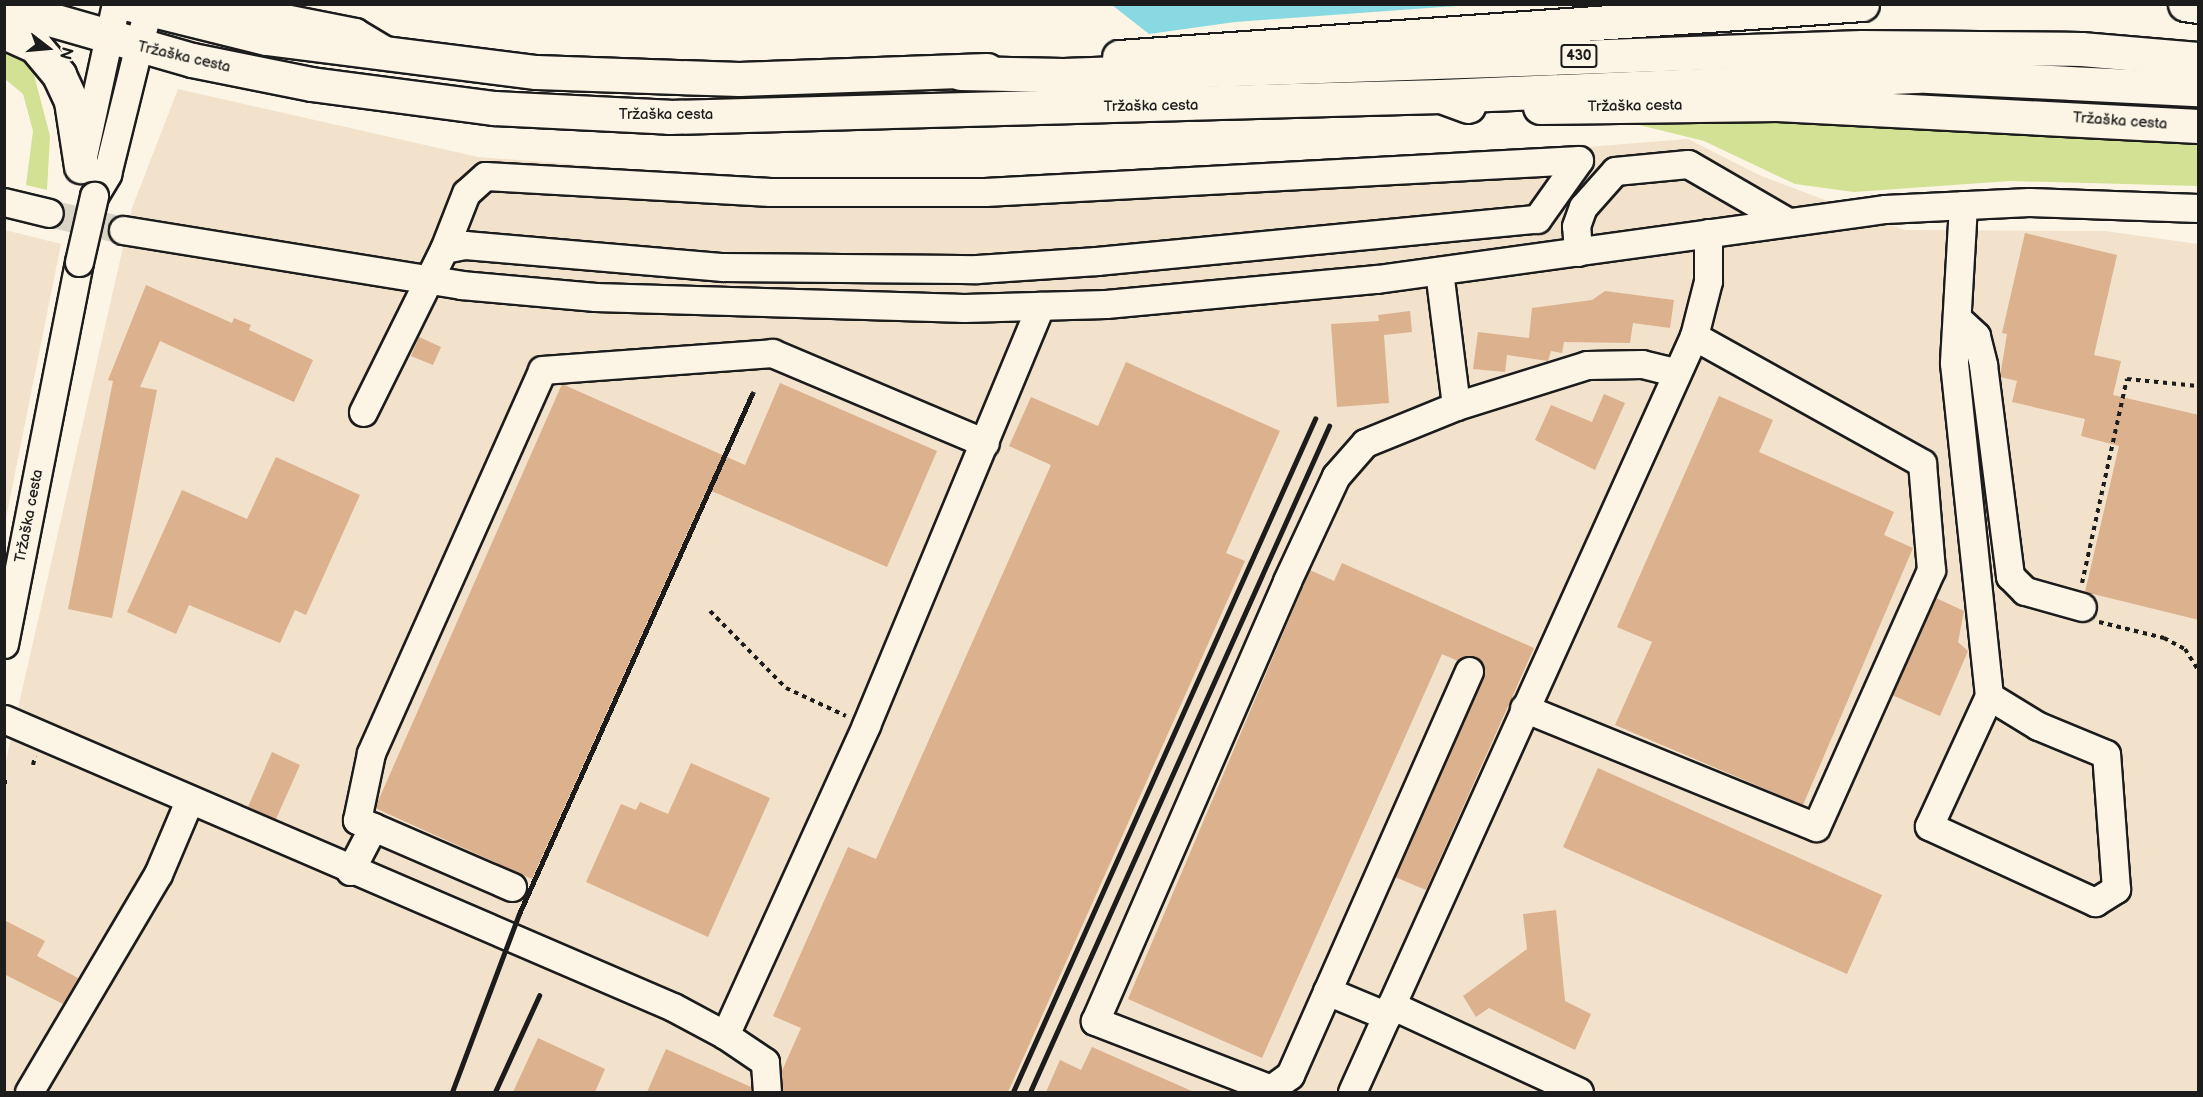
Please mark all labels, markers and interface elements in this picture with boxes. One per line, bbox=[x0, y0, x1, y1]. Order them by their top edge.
north arrow bbox=[18, 18, 78, 78]
street label: Tržaška cesta bbox=[136, 38, 232, 76]
text: N bbox=[55, 45, 77, 62]
road number: 430 bbox=[1560, 45, 1598, 67]
street label: Tržaška cesta bbox=[1104, 96, 1198, 116]
street label: Tržaška cesta bbox=[1588, 96, 1682, 116]
street label: Tržaška cesta bbox=[619, 106, 713, 124]
street label: Tržaška cesta bbox=[2072, 109, 2168, 133]
street label: Tržaška cesta bbox=[11, 468, 47, 564]

